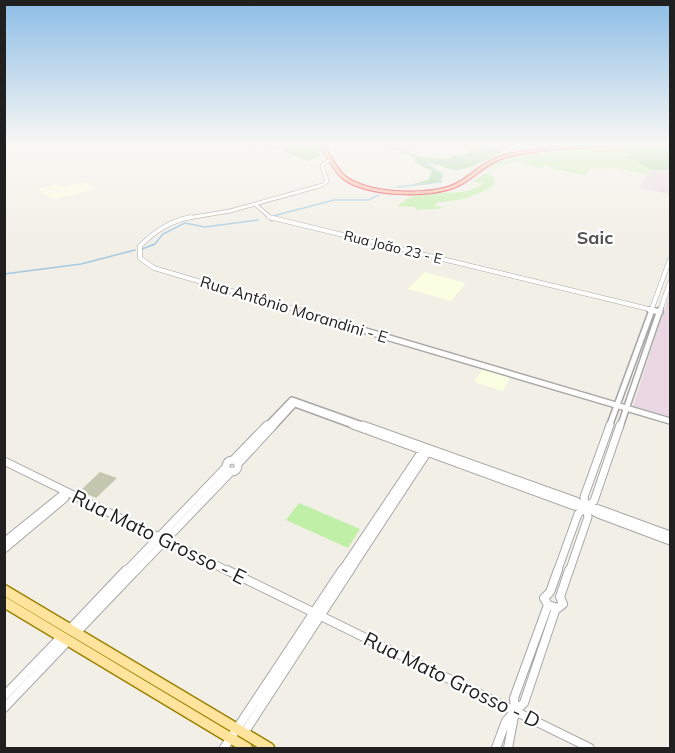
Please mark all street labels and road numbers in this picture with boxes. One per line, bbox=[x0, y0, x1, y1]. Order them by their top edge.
street label: Rua João 23 - E bbox=[342, 226, 444, 268]
street label: Rua Antônio Morandini - E bbox=[198, 271, 390, 347]
street label: Rua Mato Grosso - E bbox=[68, 484, 250, 590]
street label: Rua Mato Grosso - D bbox=[360, 626, 545, 733]

